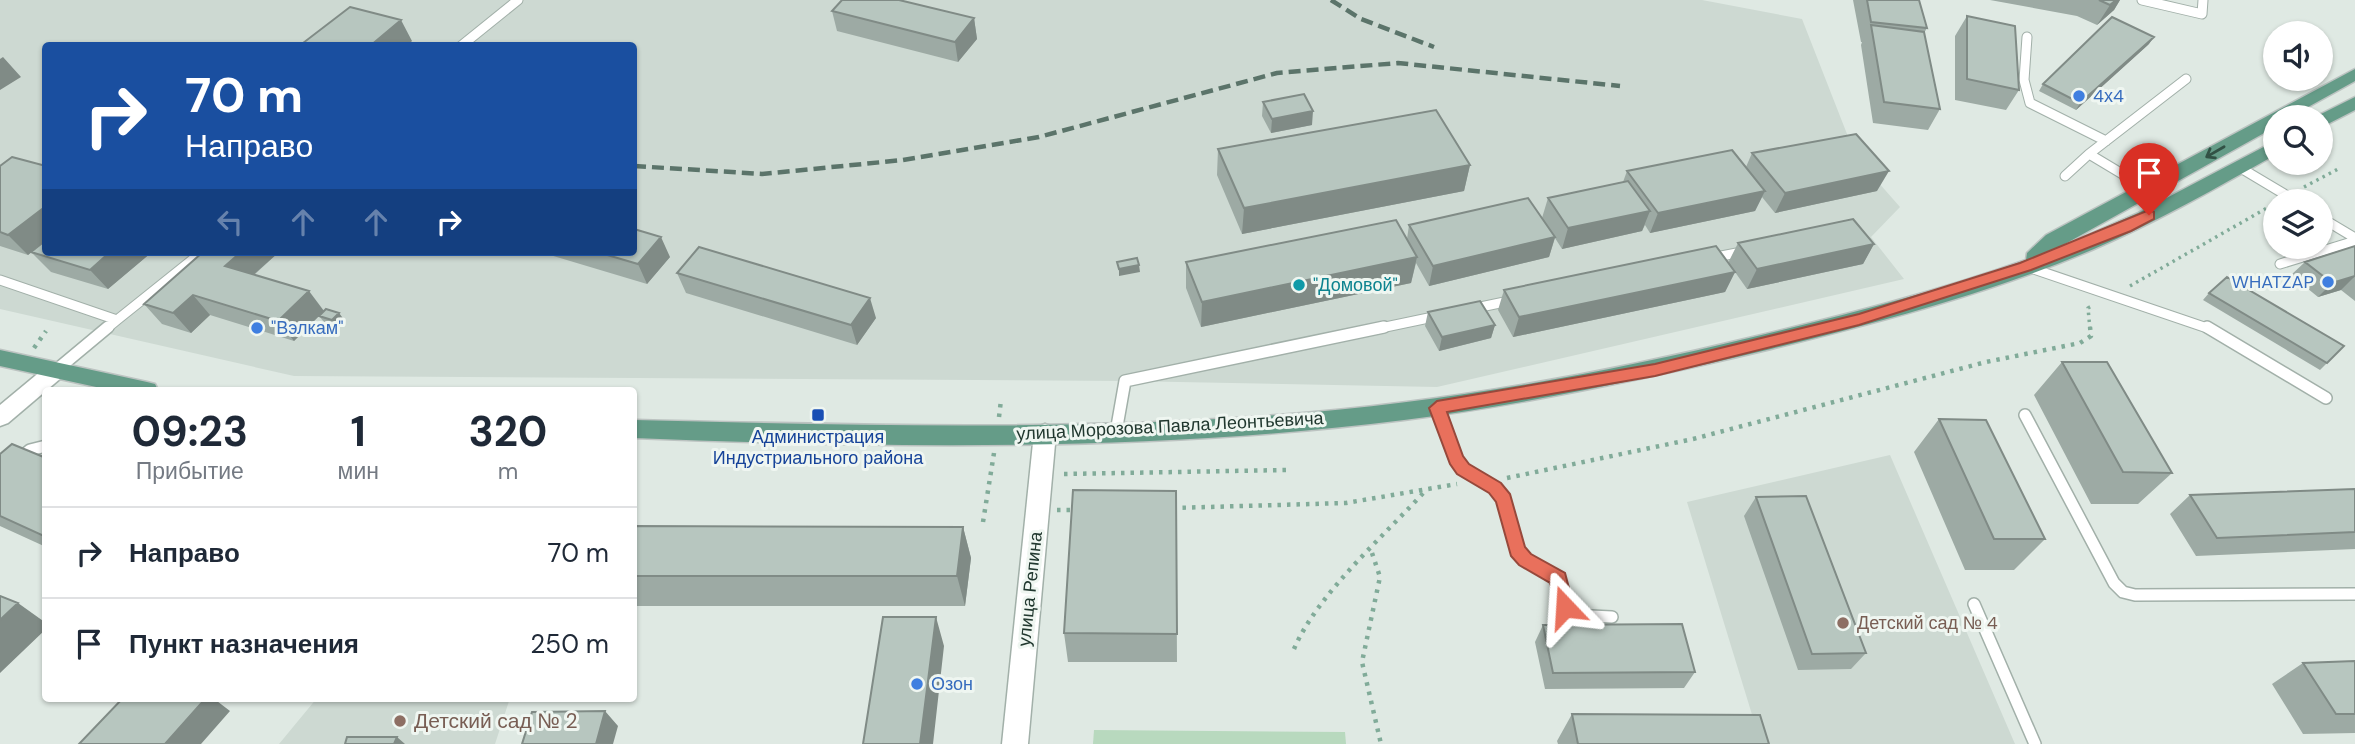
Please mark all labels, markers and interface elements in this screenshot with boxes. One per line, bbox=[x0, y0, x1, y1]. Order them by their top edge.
map controls bbox=[2263, 21, 2333, 259]
button: sound bbox=[2263, 21, 2333, 91]
text: 70 m bbox=[185, 63, 303, 127]
icon: right bbox=[70, 70, 161, 161]
place label: 4х4 bbox=[2093, 84, 2124, 108]
marker: 4х4 bbox=[2071, 88, 2087, 104]
button: search bbox=[2263, 105, 2333, 175]
text: Направо bbox=[185, 125, 313, 167]
pin bbox=[2119, 143, 2179, 215]
one-way arrow bbox=[2206, 145, 2226, 159]
icon: arrive bbox=[2130, 154, 2168, 192]
button: layers bbox=[2263, 189, 2333, 259]
icon: left bbox=[211, 203, 249, 241]
icon: ahead bbox=[284, 203, 322, 241]
icon: ahead bbox=[357, 203, 395, 241]
icon: right bbox=[430, 203, 468, 241]
place label: WHATZAP bbox=[2232, 270, 2314, 294]
place label: "Домовой" bbox=[1313, 273, 1398, 297]
marker: WHATZAP bbox=[2320, 274, 2336, 290]
marker: "Домовой" bbox=[1291, 277, 1307, 293]
place label: "Вэлкам" bbox=[271, 316, 343, 340]
marker: "Вэлкам" bbox=[249, 320, 265, 336]
text: 09:23 bbox=[132, 404, 248, 459]
text: 1 bbox=[351, 404, 366, 459]
text: 320 bbox=[468, 404, 547, 459]
street label: улица Морозова Павла Леонтьевича bbox=[1016, 406, 1325, 446]
marker: Администрация Индустриального района bbox=[810, 407, 826, 423]
place label: Администрация Индустриального района bbox=[713, 425, 924, 470]
text: Прибытие bbox=[136, 456, 244, 486]
text: мин bbox=[338, 456, 379, 486]
text: m bbox=[498, 456, 518, 486]
street label: улица Репина bbox=[1012, 529, 1048, 648]
icon: right bbox=[70, 534, 108, 572]
text: Направо bbox=[129, 536, 240, 570]
text: 70 m bbox=[548, 536, 609, 570]
position arrow bbox=[1528, 570, 1602, 644]
place label: Детский сад № 4 bbox=[1857, 611, 1998, 635]
marker: Детский сад № 4 bbox=[1835, 615, 1851, 631]
icon: arrive bbox=[70, 625, 108, 663]
text: Пункт назначения bbox=[129, 627, 359, 661]
text: 250 m bbox=[530, 627, 609, 661]
place label: Озон bbox=[931, 672, 973, 696]
marker: Озон bbox=[909, 676, 925, 692]
place label: Детский сад № 2 bbox=[414, 707, 578, 735]
marker: Детский сад № 2 bbox=[392, 713, 408, 729]

